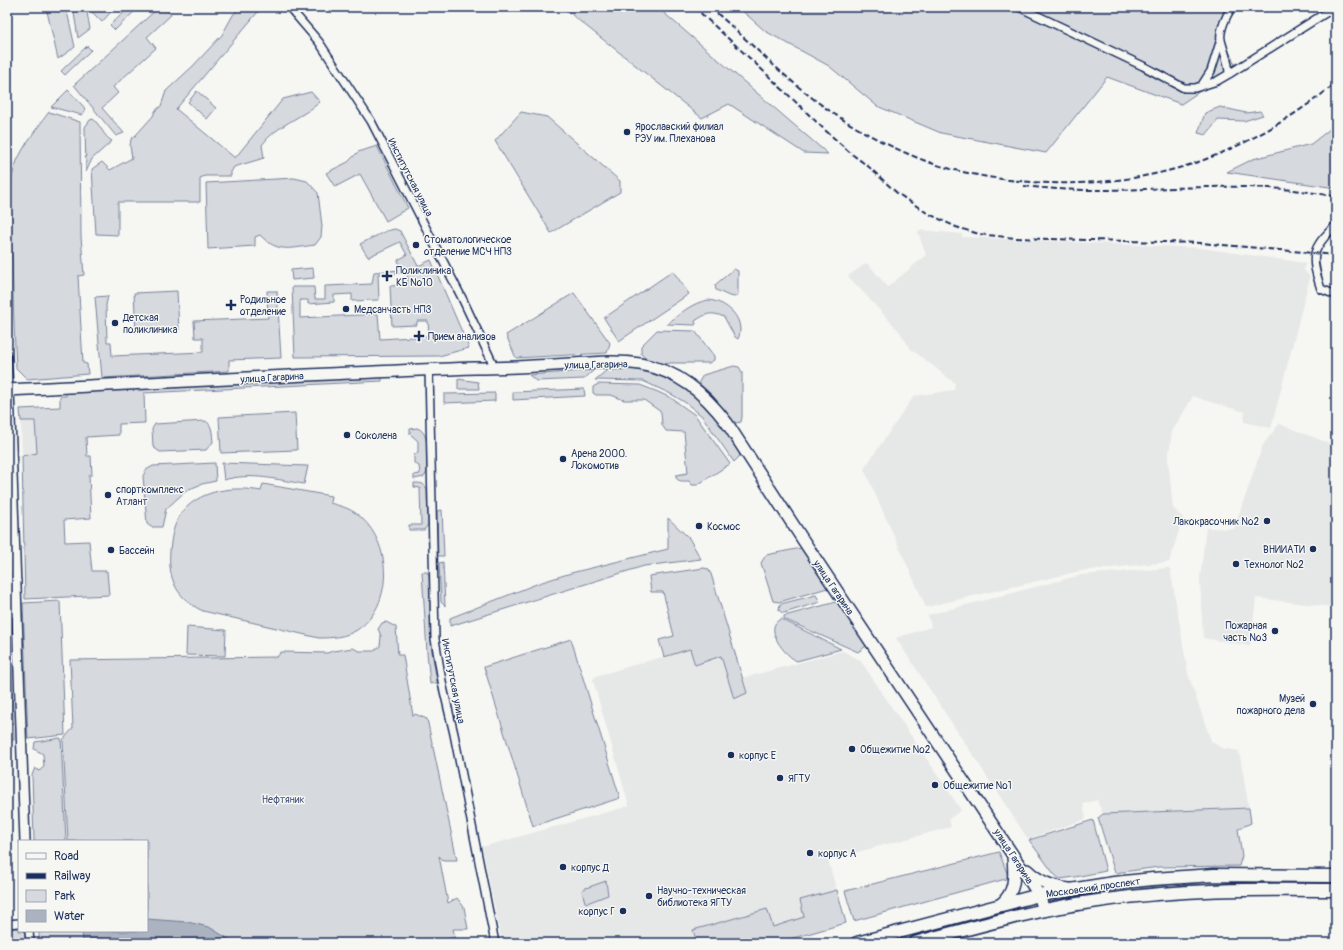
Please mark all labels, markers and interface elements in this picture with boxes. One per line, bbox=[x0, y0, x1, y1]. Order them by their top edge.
place label: Ярославский филиал РЭУ им. Плеханова bbox=[635, 121, 724, 145]
marker: Ярославский филиал РЭУ им. Плеханова bbox=[622, 127, 632, 137]
street label: Институтская улица bbox=[385, 136, 435, 219]
place label: Стоматологическое отделение МСЧ НПЗ bbox=[424, 234, 512, 258]
marker: Стоматологическое отделение МСЧ НПЗ bbox=[411, 240, 421, 250]
place label: Поликлиника КБ No10 bbox=[396, 265, 452, 289]
marker: Поликлиника КБ No10 bbox=[381, 270, 393, 282]
place label: Родильное отделение bbox=[240, 294, 286, 318]
marker: Родильное отделение bbox=[225, 299, 237, 311]
marker: Медсанчасть НПЗ bbox=[341, 304, 351, 314]
place label: Медсанчасть НПЗ bbox=[354, 304, 432, 316]
place label: Детская поликлиника bbox=[122, 312, 178, 336]
marker: Детская поликлиника bbox=[110, 318, 120, 328]
marker: Прием анализов bbox=[413, 330, 425, 342]
place label: Прием анализов bbox=[428, 331, 496, 343]
street label: улица Гагарина bbox=[563, 358, 628, 372]
street label: улица Гагарина bbox=[239, 370, 304, 386]
marker: Соколена bbox=[342, 430, 352, 440]
place label: Соколена bbox=[355, 430, 397, 442]
place label: Арена 2000. Локомотив bbox=[570, 448, 627, 472]
marker: Арена 2000. Локомотив bbox=[558, 454, 568, 464]
place label: спорткомплекс Атлант bbox=[116, 484, 184, 508]
marker: спорткомплекс Атлант bbox=[103, 490, 113, 500]
place label: Лакокрасочник №2 bbox=[1172, 516, 1259, 528]
marker: Лакокрасочник №2 bbox=[1262, 516, 1272, 526]
marker: Космос bbox=[694, 521, 704, 531]
place label: Космос bbox=[707, 521, 740, 533]
place label: ВНИИАТИ bbox=[1263, 544, 1305, 556]
marker: ВНИИАТИ bbox=[1308, 544, 1318, 554]
marker: Бассейн bbox=[106, 545, 116, 555]
place label: Бассейн bbox=[119, 545, 155, 557]
street label: улица Гагарина bbox=[810, 557, 856, 617]
marker: Технолог №2 bbox=[1231, 559, 1241, 569]
place label: Технолог №2 bbox=[1244, 559, 1304, 571]
place label: Пожарная часть №3 bbox=[1223, 620, 1267, 644]
marker: Пожарная часть №3 bbox=[1270, 626, 1280, 636]
street label: Институтская улица bbox=[439, 638, 467, 725]
place label: Музей пожарного дела bbox=[1237, 693, 1305, 717]
marker: Музей пожарного дела bbox=[1308, 699, 1318, 709]
marker: Общежитие №2 bbox=[847, 744, 857, 754]
place label: Общежитие №2 bbox=[860, 744, 931, 756]
marker: корпус Е bbox=[726, 750, 736, 760]
place label: корпус Е bbox=[739, 750, 776, 762]
marker: ЯГТУ bbox=[775, 773, 785, 783]
place label: ЯГТУ bbox=[788, 773, 810, 785]
marker: Общежитие №1 bbox=[930, 780, 940, 790]
place label: Общежитие №1 bbox=[943, 780, 1012, 792]
park label: Нефтяник bbox=[262, 794, 304, 806]
street label: улица Гагарина bbox=[990, 826, 1036, 887]
legend bbox=[18, 840, 148, 932]
marker: корпус А bbox=[805, 848, 815, 858]
place label: корпус А bbox=[818, 848, 857, 860]
text: Road bbox=[54, 849, 79, 864]
marker: корпус Д bbox=[558, 862, 568, 872]
place label: корпус Д bbox=[571, 862, 610, 874]
text: Railway bbox=[54, 869, 90, 884]
street label: Московский проспект bbox=[1045, 875, 1141, 901]
place label: Научно-техническая библиотека ЯГТУ bbox=[657, 885, 746, 909]
text: Park bbox=[54, 889, 75, 904]
marker: Научно-техническая библиотека ЯГТУ bbox=[644, 891, 654, 901]
place label: корпус Г bbox=[578, 906, 615, 918]
marker: корпус Г bbox=[618, 906, 628, 916]
text: Water bbox=[54, 909, 85, 924]

